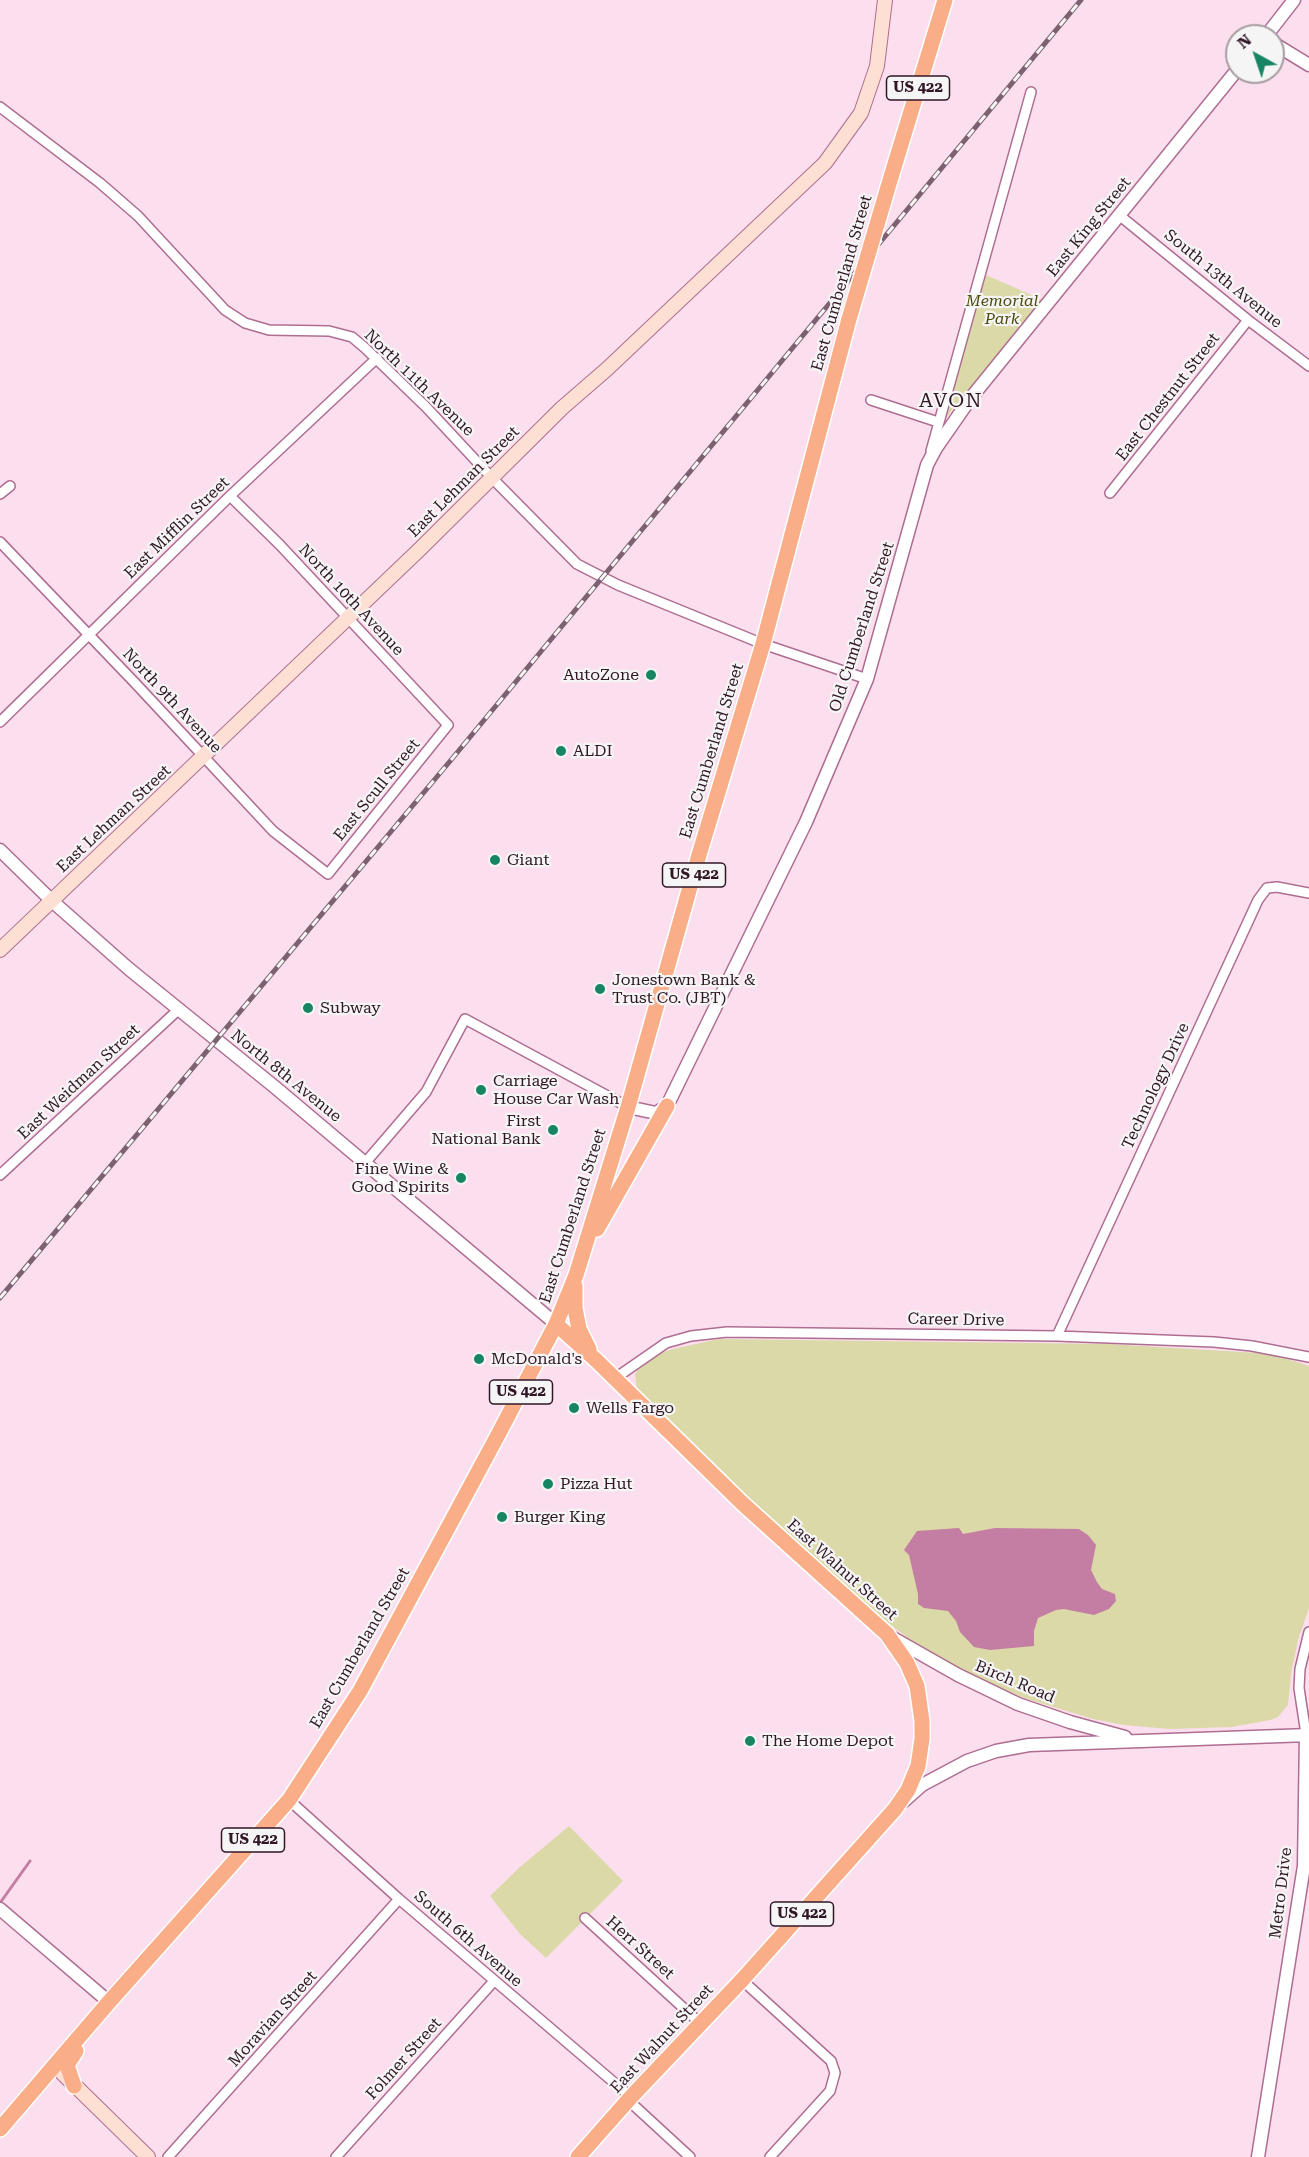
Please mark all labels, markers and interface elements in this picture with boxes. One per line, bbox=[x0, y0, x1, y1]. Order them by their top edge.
north arrow bbox=[1225, 24, 1285, 84]
text: N bbox=[1234, 30, 1255, 53]
road number: US 422 bbox=[886, 76, 950, 100]
street label: East King Street bbox=[1043, 173, 1135, 281]
street label: East Cumberland Street bbox=[808, 193, 876, 373]
street label: South 13th Avenue bbox=[1160, 226, 1286, 332]
park label: Memorial Park bbox=[966, 291, 1038, 329]
street label: North 11th Avenue bbox=[360, 326, 478, 440]
street label: East Chestnut Street bbox=[1112, 329, 1224, 465]
district label: AVON bbox=[919, 389, 983, 413]
street label: East Lehman Street bbox=[405, 423, 523, 541]
street label: East Mifflin Street bbox=[121, 473, 233, 583]
street label: North 10th Avenue bbox=[294, 540, 408, 660]
street label: Old Cumberland Street bbox=[825, 540, 899, 714]
street label: North 9th Avenue bbox=[118, 645, 226, 757]
street label: East Cumberland Street bbox=[676, 661, 748, 841]
place label: AutoZone bbox=[563, 665, 639, 685]
marker: AutoZone bbox=[644, 668, 658, 682]
street label: East Scull Street bbox=[330, 735, 424, 845]
place label: ALDI bbox=[573, 741, 612, 761]
marker: ALDI bbox=[554, 744, 568, 758]
street label: East Lehman Street bbox=[53, 761, 175, 877]
place label: Giant bbox=[507, 850, 549, 870]
marker: Giant bbox=[488, 853, 502, 867]
road number: US 422 bbox=[662, 863, 726, 887]
place label: Jonestown Bank & Trust Co. (JBT) bbox=[612, 970, 756, 1008]
marker: Jonestown Bank & Trust Co. (JBT) bbox=[593, 982, 607, 996]
place label: Subway bbox=[320, 998, 381, 1018]
marker: Subway bbox=[301, 1001, 315, 1015]
street label: East Weidman Street bbox=[14, 1020, 144, 1144]
street label: Technology Drive bbox=[1118, 1020, 1194, 1152]
street label: North 8th Avenue bbox=[227, 1026, 345, 1126]
place label: Carriage House Car Wash bbox=[493, 1071, 619, 1109]
marker: Carriage House Car Wash bbox=[474, 1083, 488, 1097]
place label: First National Bank bbox=[432, 1111, 541, 1149]
marker: First National Bank bbox=[546, 1123, 560, 1137]
street label: East Cumberland Street bbox=[536, 1126, 610, 1306]
place label: Fine Wine & Good Spirits bbox=[351, 1159, 449, 1197]
marker: Fine Wine & Good Spirits bbox=[454, 1171, 468, 1185]
street label: Career Drive bbox=[908, 1310, 1004, 1330]
place label: McDonald's bbox=[491, 1349, 582, 1369]
marker: McDonald's bbox=[472, 1352, 486, 1366]
road number: US 422 bbox=[490, 1380, 552, 1404]
place label: Wells Fargo bbox=[586, 1398, 674, 1418]
marker: Wells Fargo bbox=[567, 1401, 581, 1415]
place label: Pizza Hut bbox=[560, 1474, 632, 1494]
marker: Pizza Hut bbox=[541, 1477, 555, 1491]
place label: Burger King bbox=[514, 1507, 605, 1527]
marker: Burger King bbox=[495, 1510, 509, 1524]
street label: East Walnut Street bbox=[783, 1515, 901, 1625]
street label: East Cumberland Street bbox=[306, 1564, 414, 1732]
street label: Birch Road bbox=[972, 1657, 1058, 1707]
place label: The Home Depot bbox=[762, 1731, 894, 1751]
marker: The Home Depot bbox=[743, 1734, 757, 1748]
road number: US 422 bbox=[222, 1828, 284, 1852]
street label: Metro Drive bbox=[1266, 1846, 1296, 1940]
street label: South 6th Avenue bbox=[410, 1887, 526, 1991]
road number: US 422 bbox=[770, 1902, 834, 1926]
street label: Herr Street bbox=[602, 1912, 678, 1984]
street label: Moravian Street bbox=[225, 1967, 321, 2071]
street label: East Walnut Street bbox=[607, 1981, 717, 2097]
street label: Folmer Street bbox=[362, 2014, 446, 2104]

